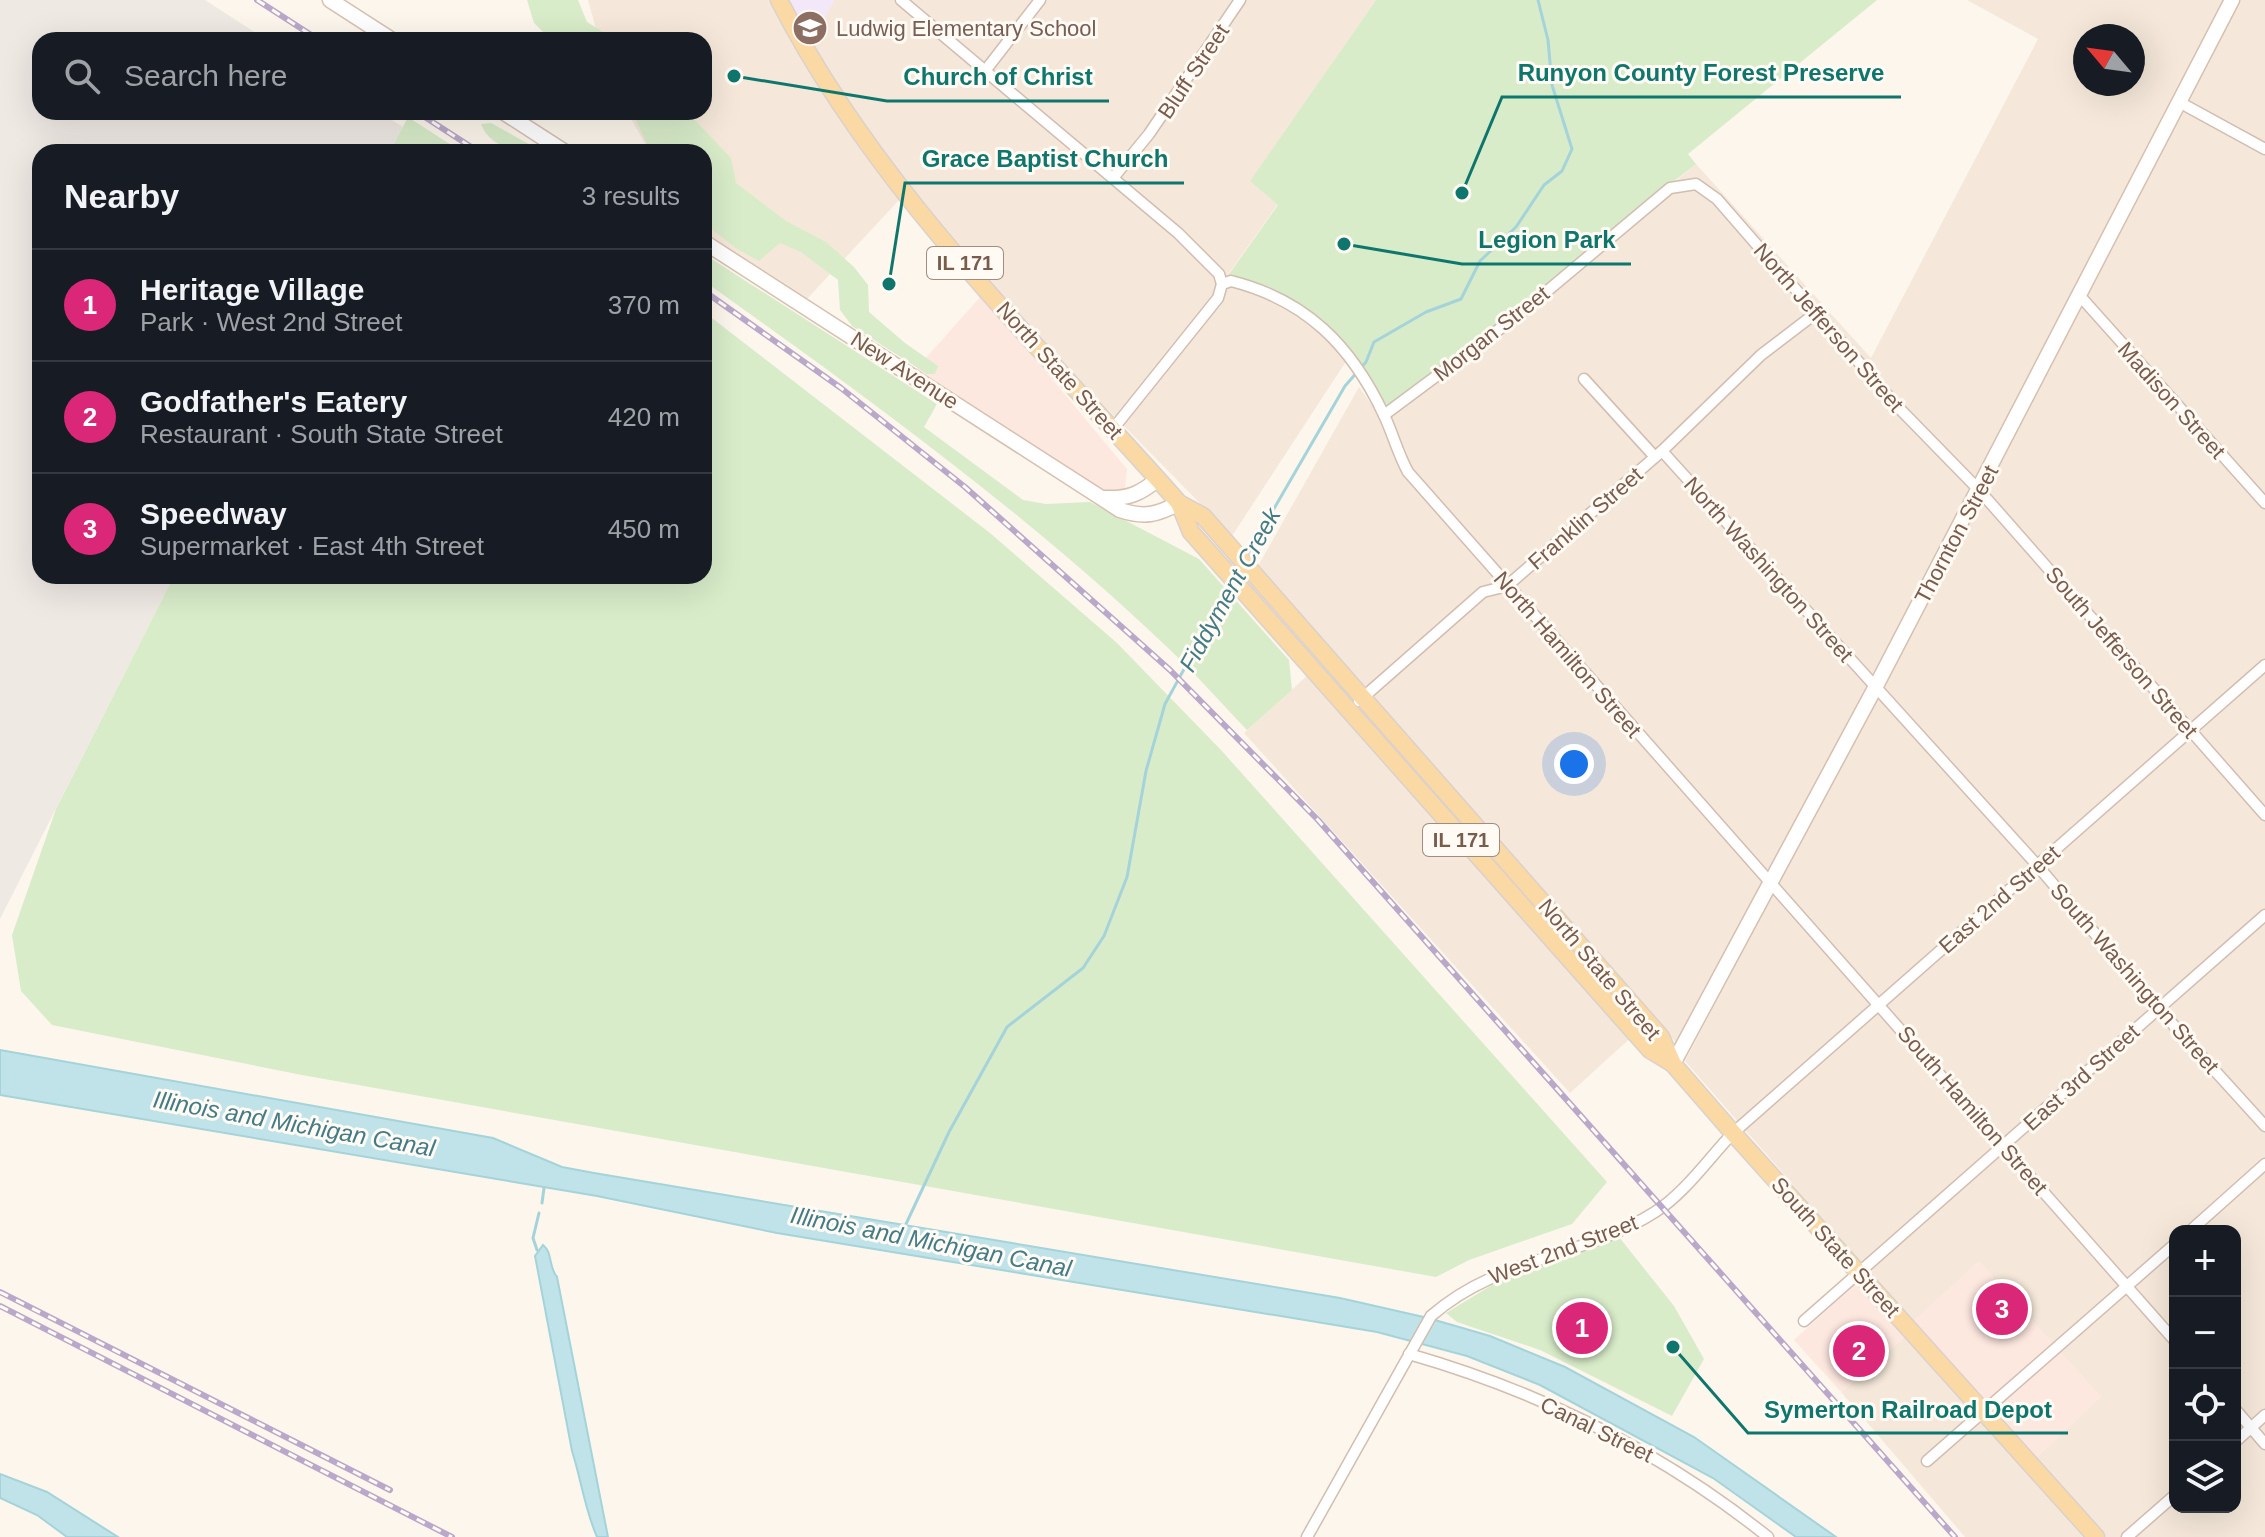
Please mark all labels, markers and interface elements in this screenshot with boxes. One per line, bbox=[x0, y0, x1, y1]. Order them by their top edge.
school or university icon: Ludwig Elementary School bbox=[791, 9, 829, 47]
place label: Ludwig Elementary School bbox=[836, 16, 1096, 41]
street label: Bluff Street bbox=[1153, 19, 1234, 123]
north arrow bbox=[2073, 24, 2145, 96]
search box bbox=[32, 32, 712, 120]
callout: Runyon County Forest Preserve bbox=[1502, 49, 1901, 97]
callout: Church of Christ bbox=[887, 53, 1109, 101]
icon: search bbox=[60, 54, 104, 98]
text: Search here bbox=[124, 59, 287, 92]
text: Runyon County Forest Preserve bbox=[1518, 59, 1884, 86]
text: Church of Christ bbox=[903, 63, 1093, 90]
callout: Grace Baptist Church bbox=[905, 135, 1184, 183]
text: Grace Baptist Church bbox=[922, 145, 1168, 172]
text: Nearby bbox=[64, 177, 179, 215]
text: 3 results bbox=[582, 181, 680, 211]
callout: Legion Park bbox=[1462, 216, 1631, 264]
text: Legion Park bbox=[1478, 226, 1616, 253]
street label: North Jefferson Street bbox=[1749, 238, 1909, 417]
road number: IL 171 bbox=[927, 247, 1003, 279]
text: Heritage Village bbox=[140, 273, 365, 306]
street label: Morgan Street bbox=[1429, 281, 1554, 386]
text: 1 bbox=[83, 290, 97, 320]
text: 370 m bbox=[608, 290, 680, 320]
street label: North State Street bbox=[991, 297, 1128, 444]
text: Park · West 2nd Street bbox=[140, 307, 403, 337]
street label: New Avenue bbox=[846, 326, 963, 414]
street label: Madison Street bbox=[2113, 337, 2230, 464]
text: Godfather's Eatery bbox=[140, 385, 407, 418]
text: 2 bbox=[83, 402, 97, 432]
text: 420 m bbox=[608, 402, 680, 432]
text: Restaurant · South State Street bbox=[140, 419, 503, 449]
street label: Thornton Street bbox=[1910, 461, 2003, 608]
street label: Franklin Street bbox=[1523, 462, 1648, 575]
street label: North Washington Street bbox=[1679, 472, 1858, 667]
text: Speedway bbox=[140, 497, 287, 530]
water label: Fiddyment Creek bbox=[1173, 502, 1287, 676]
text: 3 bbox=[83, 514, 97, 544]
text: 450 m bbox=[608, 514, 680, 544]
text: Supermarket · East 4th Street bbox=[140, 531, 484, 561]
street label: South Jefferson Street bbox=[2041, 562, 2203, 743]
street label: North Hamilton Street bbox=[1489, 566, 1646, 742]
your location bbox=[1554, 744, 1594, 784]
road number: IL 171 bbox=[1423, 824, 1499, 856]
street label: East 2nd Street bbox=[1934, 840, 2065, 959]
street label: South Washington Street bbox=[2045, 878, 2224, 1079]
street label: North State Street bbox=[1533, 894, 1666, 1045]
street label: East 3rd Street bbox=[2018, 1019, 2144, 1136]
street label: South Hamilton Street bbox=[1893, 1021, 2053, 1200]
water label: Illinois and Michigan Canal bbox=[151, 1085, 438, 1162]
street label: South State Street bbox=[1766, 1172, 1905, 1323]
water label: Illinois and Michigan Canal bbox=[788, 1201, 1074, 1282]
street label: West 2nd Street bbox=[1485, 1210, 1641, 1289]
map controls bbox=[2169, 1225, 2241, 1513]
button: + bbox=[2169, 1225, 2241, 1297]
pin: 3 bbox=[1976, 1279, 2028, 1339]
button: − bbox=[2169, 1297, 2241, 1369]
pin: 1 bbox=[1556, 1298, 1608, 1358]
pin: 2 bbox=[1833, 1321, 1885, 1381]
button: locate bbox=[2169, 1369, 2241, 1441]
callout: Symerton Railroad Depot bbox=[1748, 1385, 2068, 1433]
street label: Canal Street bbox=[1536, 1391, 1657, 1467]
text: Symerton Railroad Depot bbox=[1764, 1396, 2052, 1423]
button: layers bbox=[2169, 1441, 2241, 1513]

